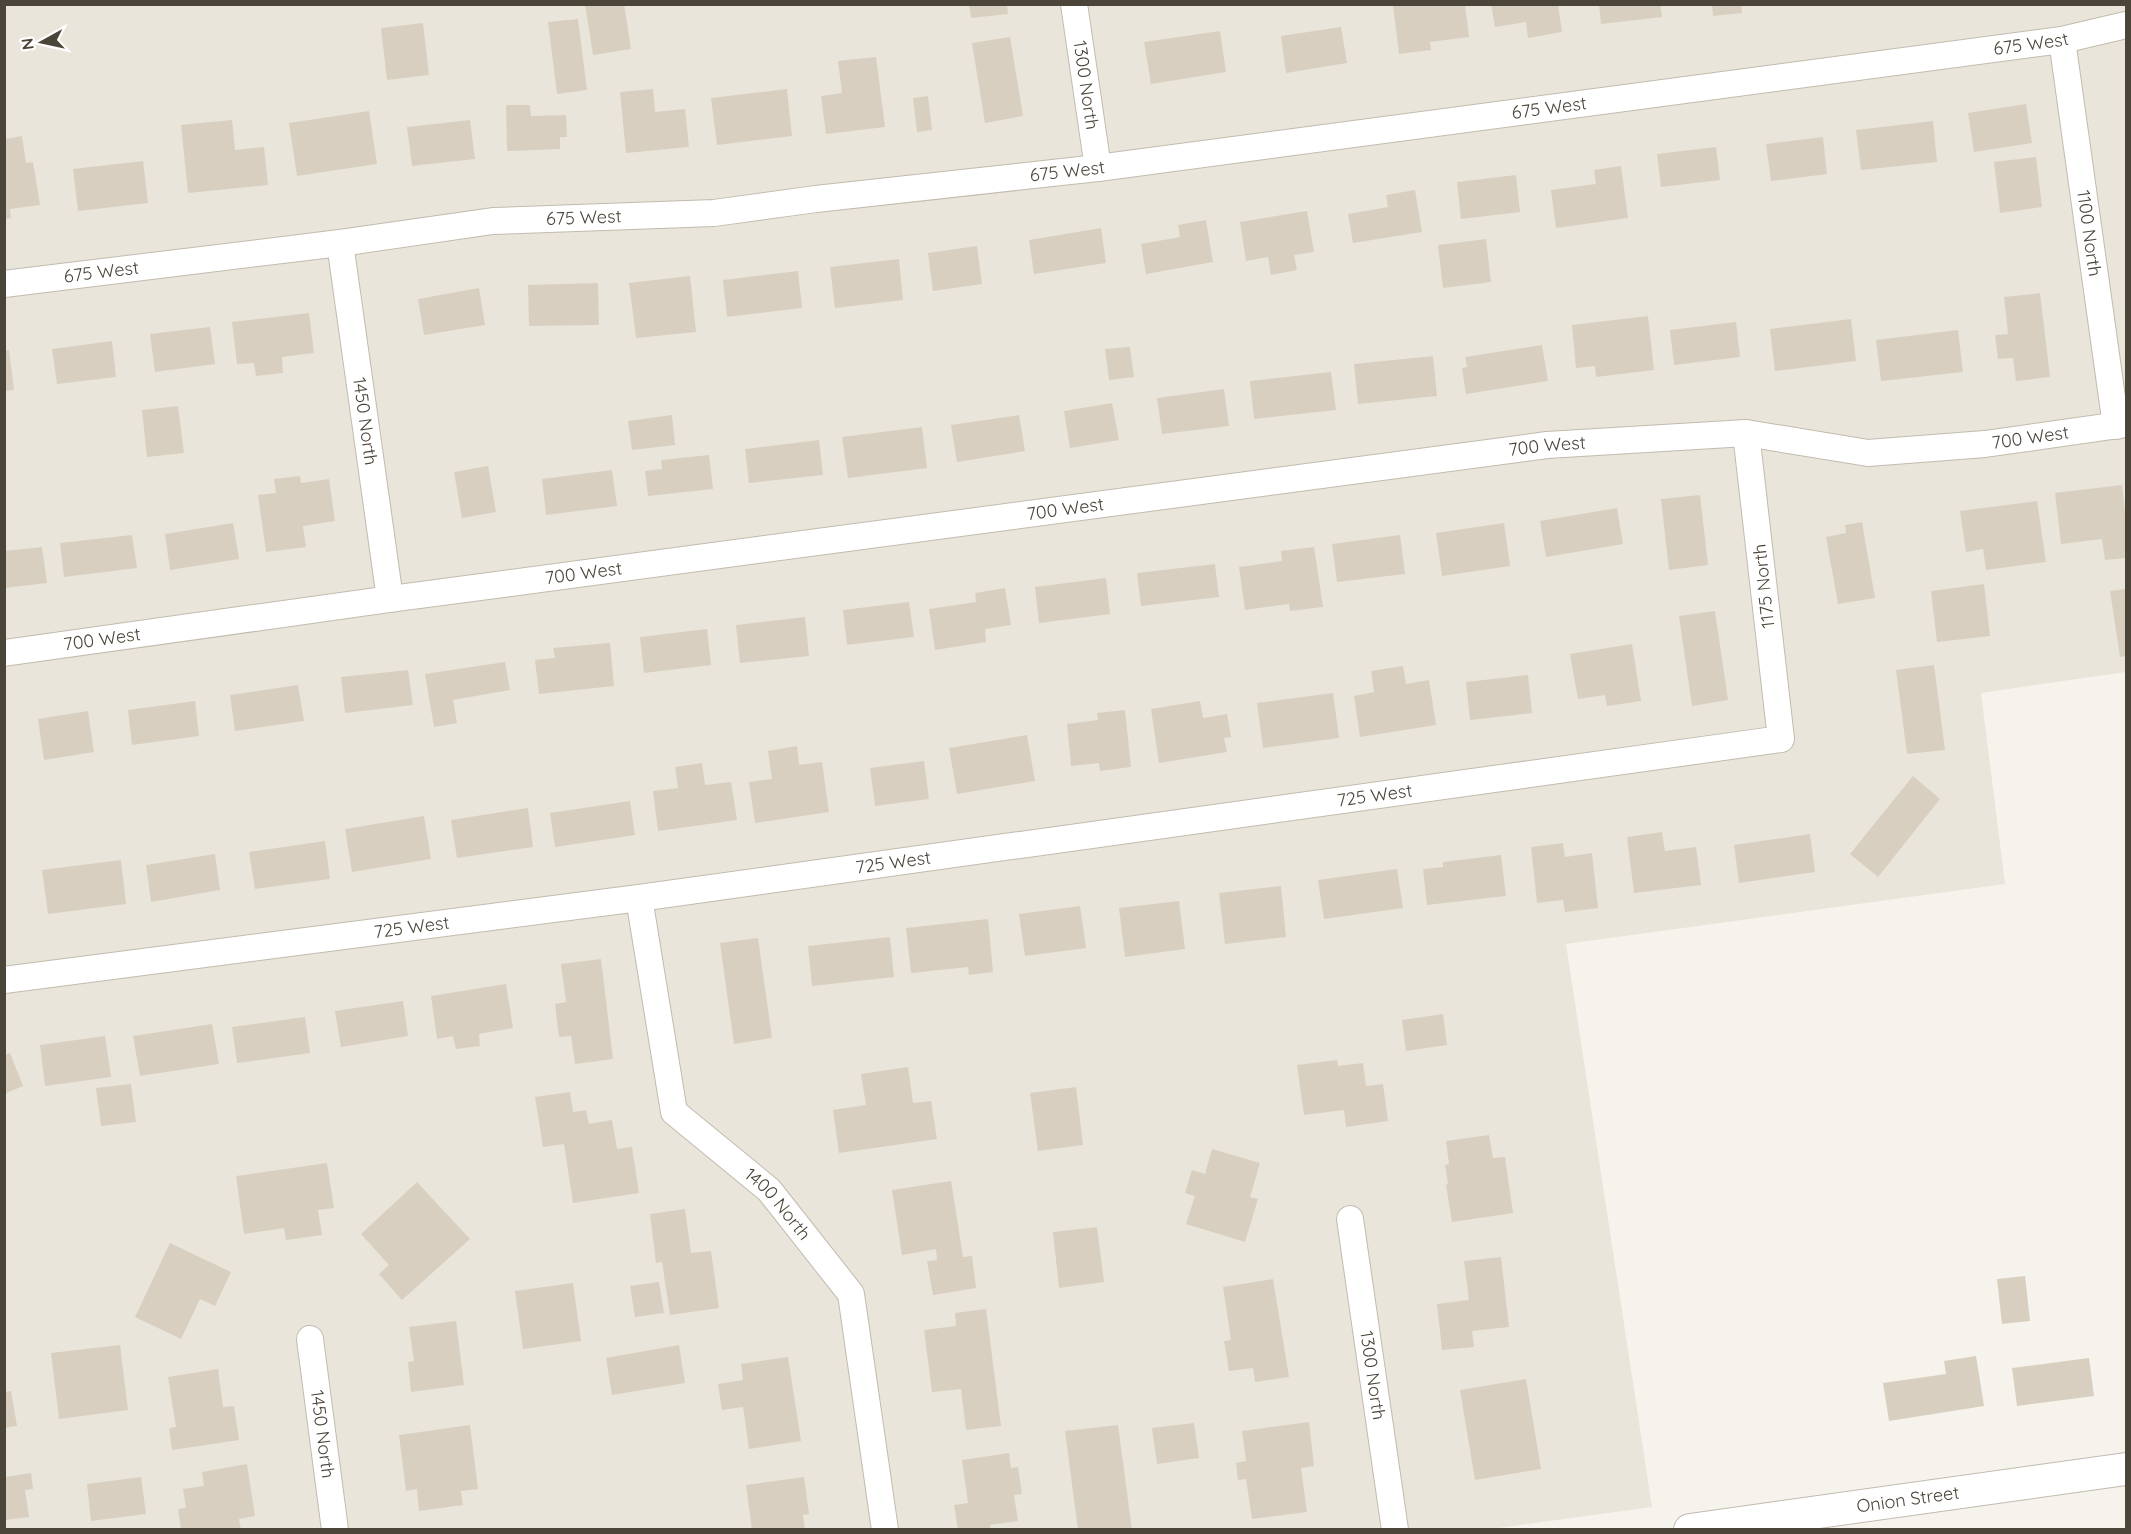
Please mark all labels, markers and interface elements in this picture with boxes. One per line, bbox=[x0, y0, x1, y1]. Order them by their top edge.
north arrow bbox=[12, 12, 72, 72]
street label: 675 West bbox=[1992, 27, 2071, 60]
text: N bbox=[16, 37, 38, 51]
street label: 1300 North bbox=[1068, 39, 1104, 131]
street label: 675 West bbox=[1510, 91, 1588, 124]
street label: 675 West bbox=[1028, 155, 1106, 186]
street label: 1100 North bbox=[2072, 188, 2107, 278]
street label: 675 West bbox=[546, 204, 622, 230]
street label: 675 West bbox=[62, 256, 140, 288]
street label: 1450 North bbox=[348, 376, 383, 467]
street label: 700 West bbox=[1990, 420, 2070, 454]
street label: 700 West bbox=[1507, 431, 1586, 461]
street label: 700 West bbox=[1025, 492, 1105, 525]
street label: 1175 North bbox=[1748, 543, 1779, 629]
street label: 700 West bbox=[544, 556, 623, 589]
street label: 700 West bbox=[62, 622, 142, 656]
street label: 725 West bbox=[1335, 778, 1414, 812]
street label: 725 West bbox=[854, 845, 932, 879]
street label: 725 West bbox=[372, 911, 451, 943]
street label: 1400 North bbox=[740, 1163, 816, 1245]
street label: 1300 North bbox=[1355, 1329, 1391, 1421]
street label: 1450 North bbox=[306, 1389, 340, 1480]
street label: Onion Street bbox=[1855, 1480, 1961, 1518]

